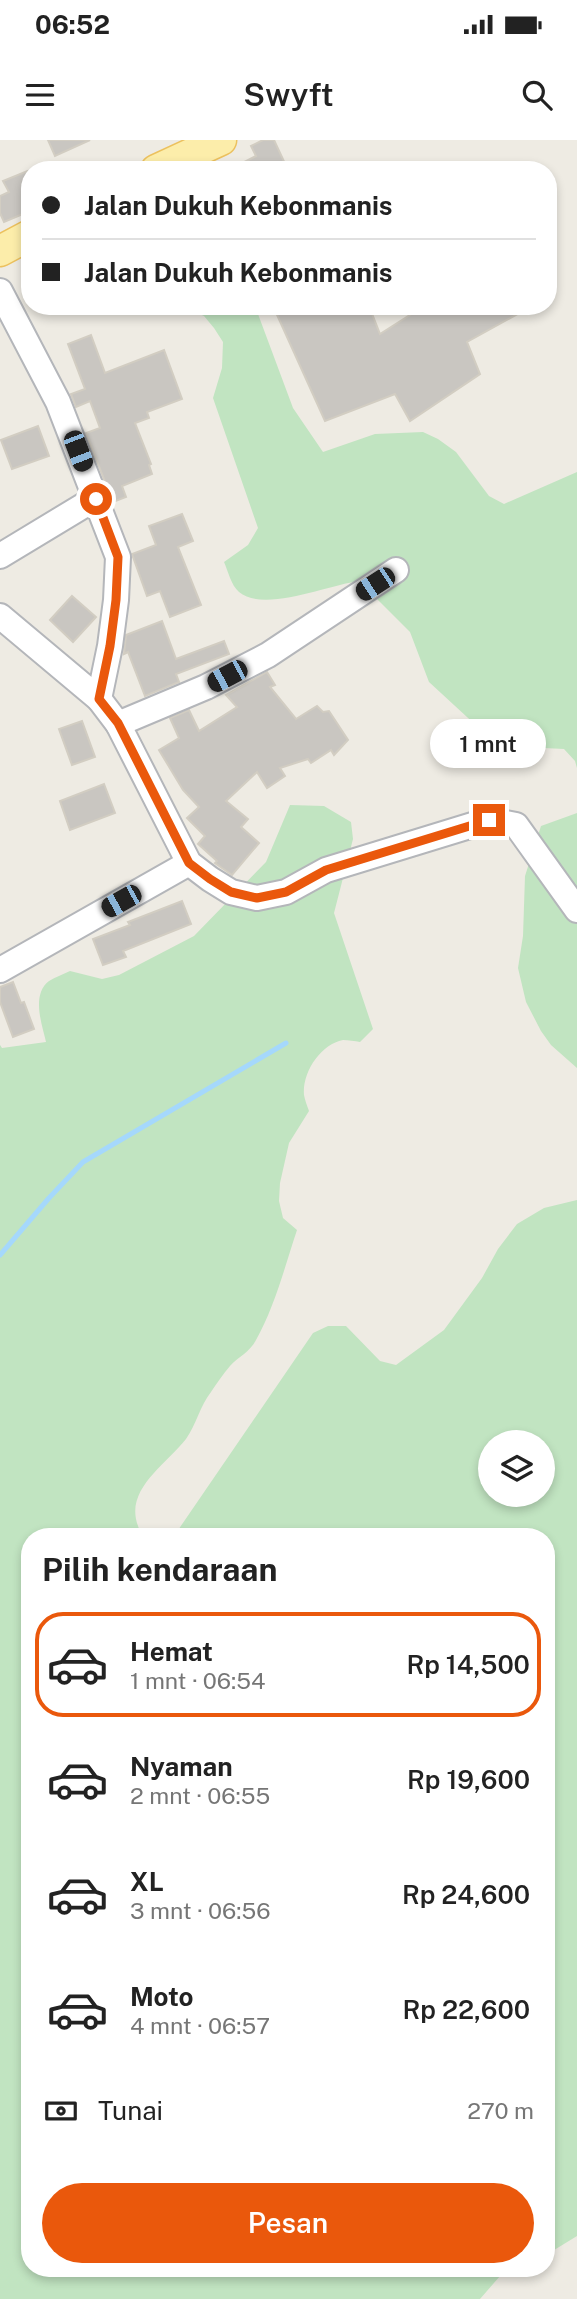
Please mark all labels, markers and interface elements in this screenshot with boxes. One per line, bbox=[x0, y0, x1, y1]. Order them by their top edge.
text: 06:52 bbox=[35, 9, 110, 40]
icon: menu bbox=[21, 76, 59, 114]
text: Swyft bbox=[243, 76, 334, 113]
icon: search bbox=[518, 76, 556, 114]
text: Jalan Dukuh Kebonmanis bbox=[84, 190, 393, 221]
text: Jalan Dukuh Kebonmanis bbox=[84, 257, 393, 288]
car bbox=[61, 428, 96, 474]
route start bbox=[80, 483, 112, 515]
car bbox=[352, 564, 399, 604]
car bbox=[204, 657, 251, 695]
callout: 1 mnt bbox=[431, 718, 547, 768]
text: 1 mnt bbox=[459, 730, 517, 757]
route end bbox=[473, 804, 505, 836]
car bbox=[98, 882, 145, 920]
map controls bbox=[478, 1430, 555, 1507]
button: layers bbox=[478, 1430, 555, 1507]
text: Pilih kendaraan bbox=[42, 1551, 277, 1588]
icon: car bbox=[46, 1633, 109, 1696]
text: Hemat bbox=[130, 1636, 213, 1667]
text: Rp 14,500 bbox=[407, 1649, 530, 1680]
text: 1 mnt · 06:54 bbox=[130, 1667, 266, 1694]
icon: car bbox=[46, 1748, 109, 1811]
text: Nyaman bbox=[130, 1751, 233, 1782]
text: Rp 19,600 bbox=[407, 1764, 530, 1795]
text: 2 mnt · 06:55 bbox=[130, 1782, 270, 1809]
icon: car bbox=[46, 1863, 109, 1926]
text: XL bbox=[130, 1866, 164, 1897]
text: Rp 24,600 bbox=[402, 1879, 530, 1910]
text: 3 mnt · 06:56 bbox=[130, 1897, 270, 1924]
icon: car bbox=[46, 1978, 109, 2041]
text: Moto bbox=[130, 1981, 193, 2012]
text: Rp 22,600 bbox=[403, 1994, 530, 2025]
text: 4 mnt · 06:57 bbox=[130, 2012, 270, 2039]
icon: cash bbox=[42, 2092, 80, 2130]
text: Tunai bbox=[98, 2095, 163, 2126]
text: 270 m bbox=[467, 2097, 534, 2124]
button: Pesan bbox=[42, 2183, 534, 2263]

